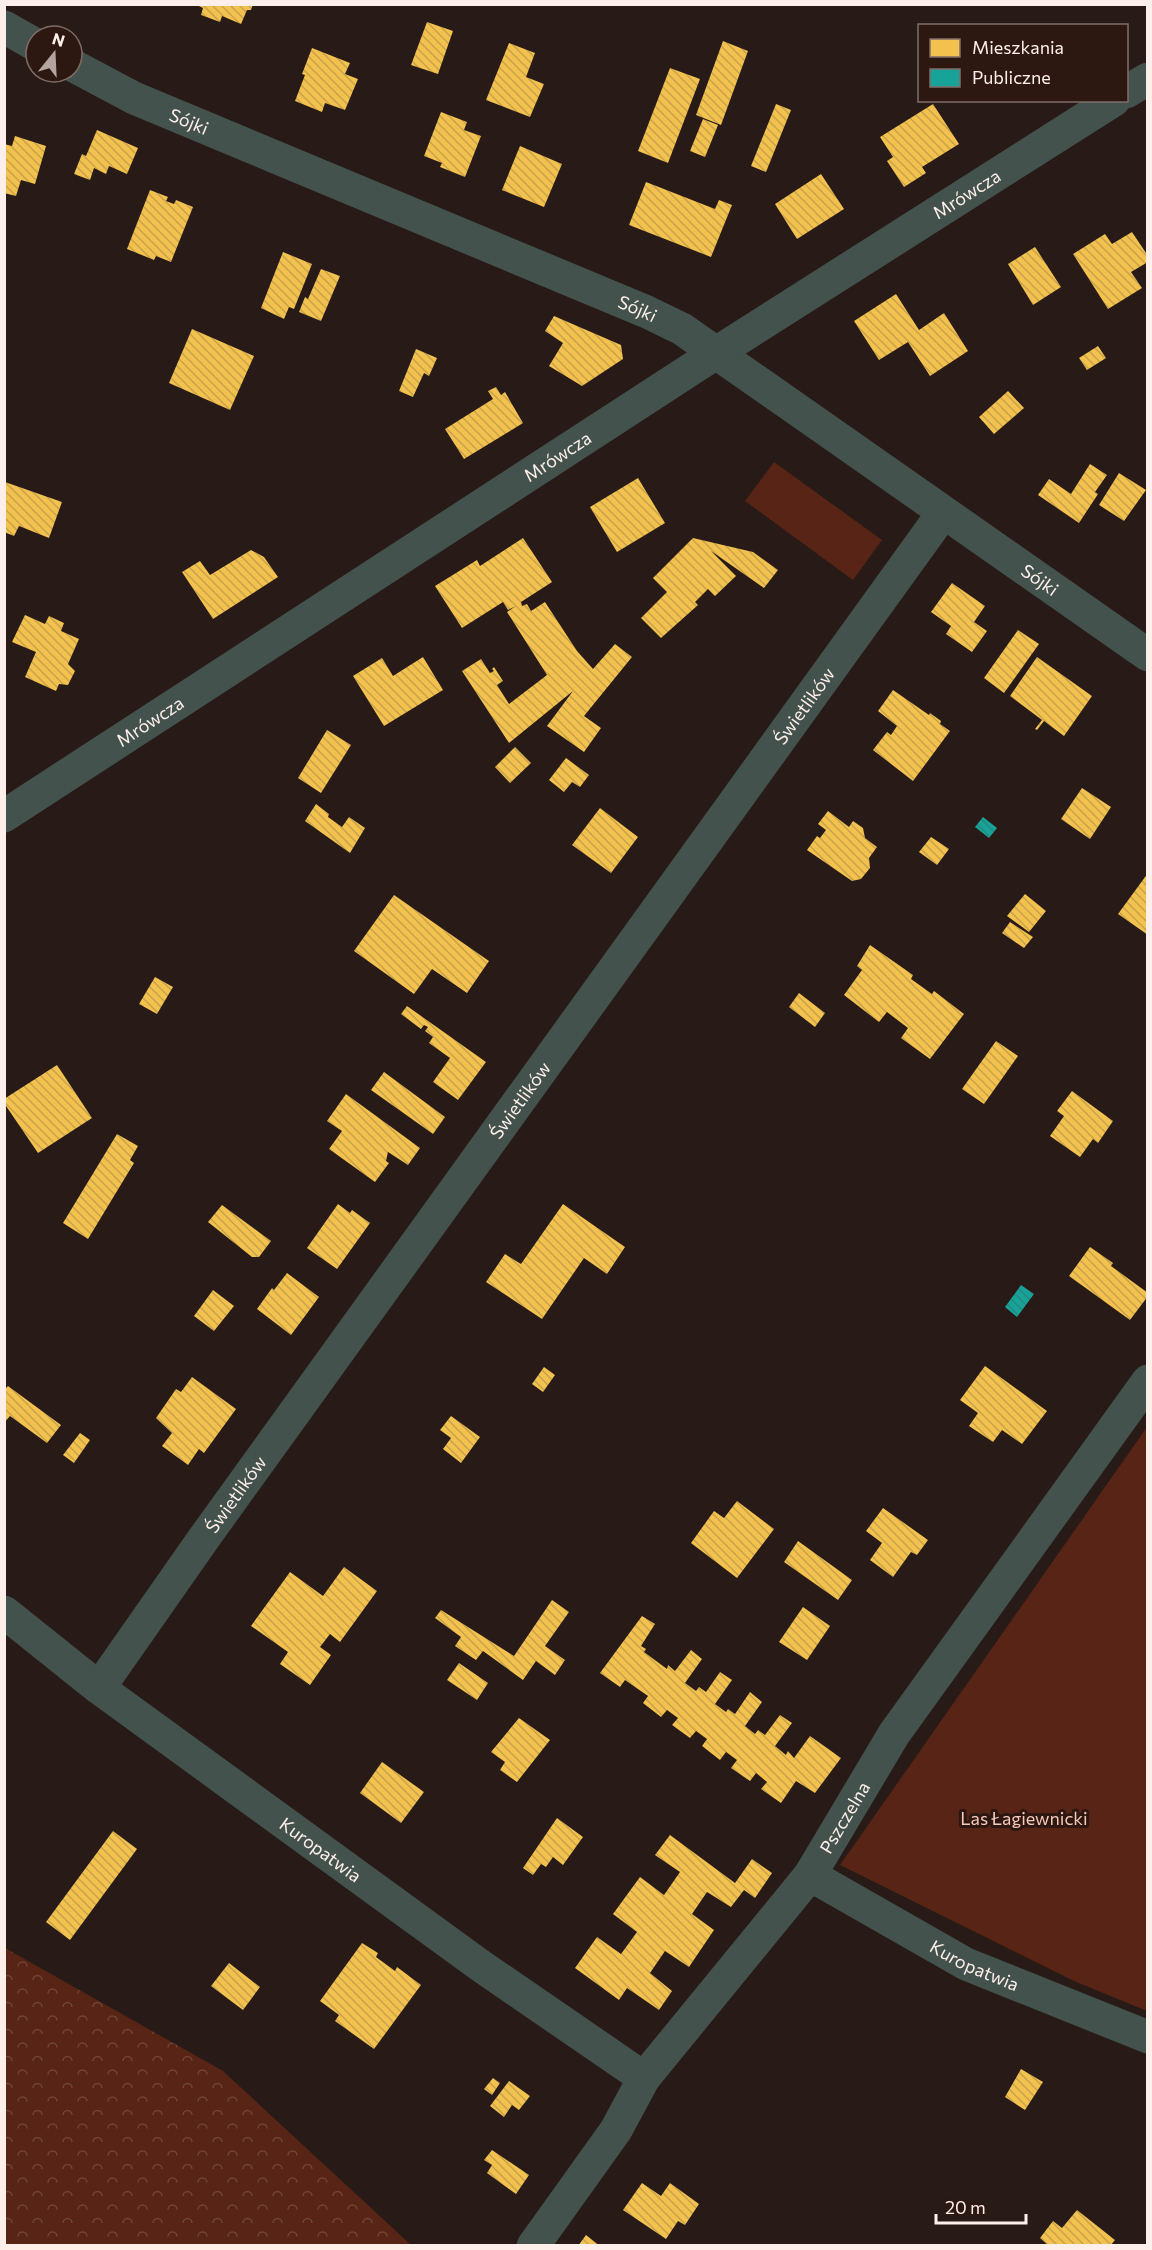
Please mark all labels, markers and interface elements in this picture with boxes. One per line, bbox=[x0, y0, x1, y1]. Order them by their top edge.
north arrow bbox=[24, 24, 84, 84]
legend bbox=[918, 24, 1128, 102]
text: N bbox=[50, 28, 67, 50]
text: Mieszkania bbox=[972, 36, 1064, 58]
text: Publiczne bbox=[972, 66, 1051, 88]
street label: Sójki bbox=[166, 103, 212, 139]
street label: Mrówcza bbox=[928, 164, 1004, 223]
street label: Sójki bbox=[615, 290, 661, 326]
street label: Mrówcza bbox=[519, 426, 595, 486]
street label: Sójki bbox=[1017, 559, 1063, 600]
street label: Świetlików bbox=[769, 663, 839, 749]
street label: Mrówcza bbox=[112, 691, 188, 751]
street label: Świetlików bbox=[485, 1057, 555, 1143]
street label: Świetlików bbox=[200, 1452, 271, 1537]
street label: Pszczelna bbox=[814, 1777, 874, 1857]
park label: Las Łagiewnicki bbox=[960, 1807, 1088, 1829]
street label: Kuropatwia bbox=[276, 1812, 366, 1886]
street label: Kuropatwia bbox=[926, 1935, 1022, 1995]
scale bar bbox=[936, 2187, 1026, 2225]
text: 20 m bbox=[945, 2196, 986, 2218]

